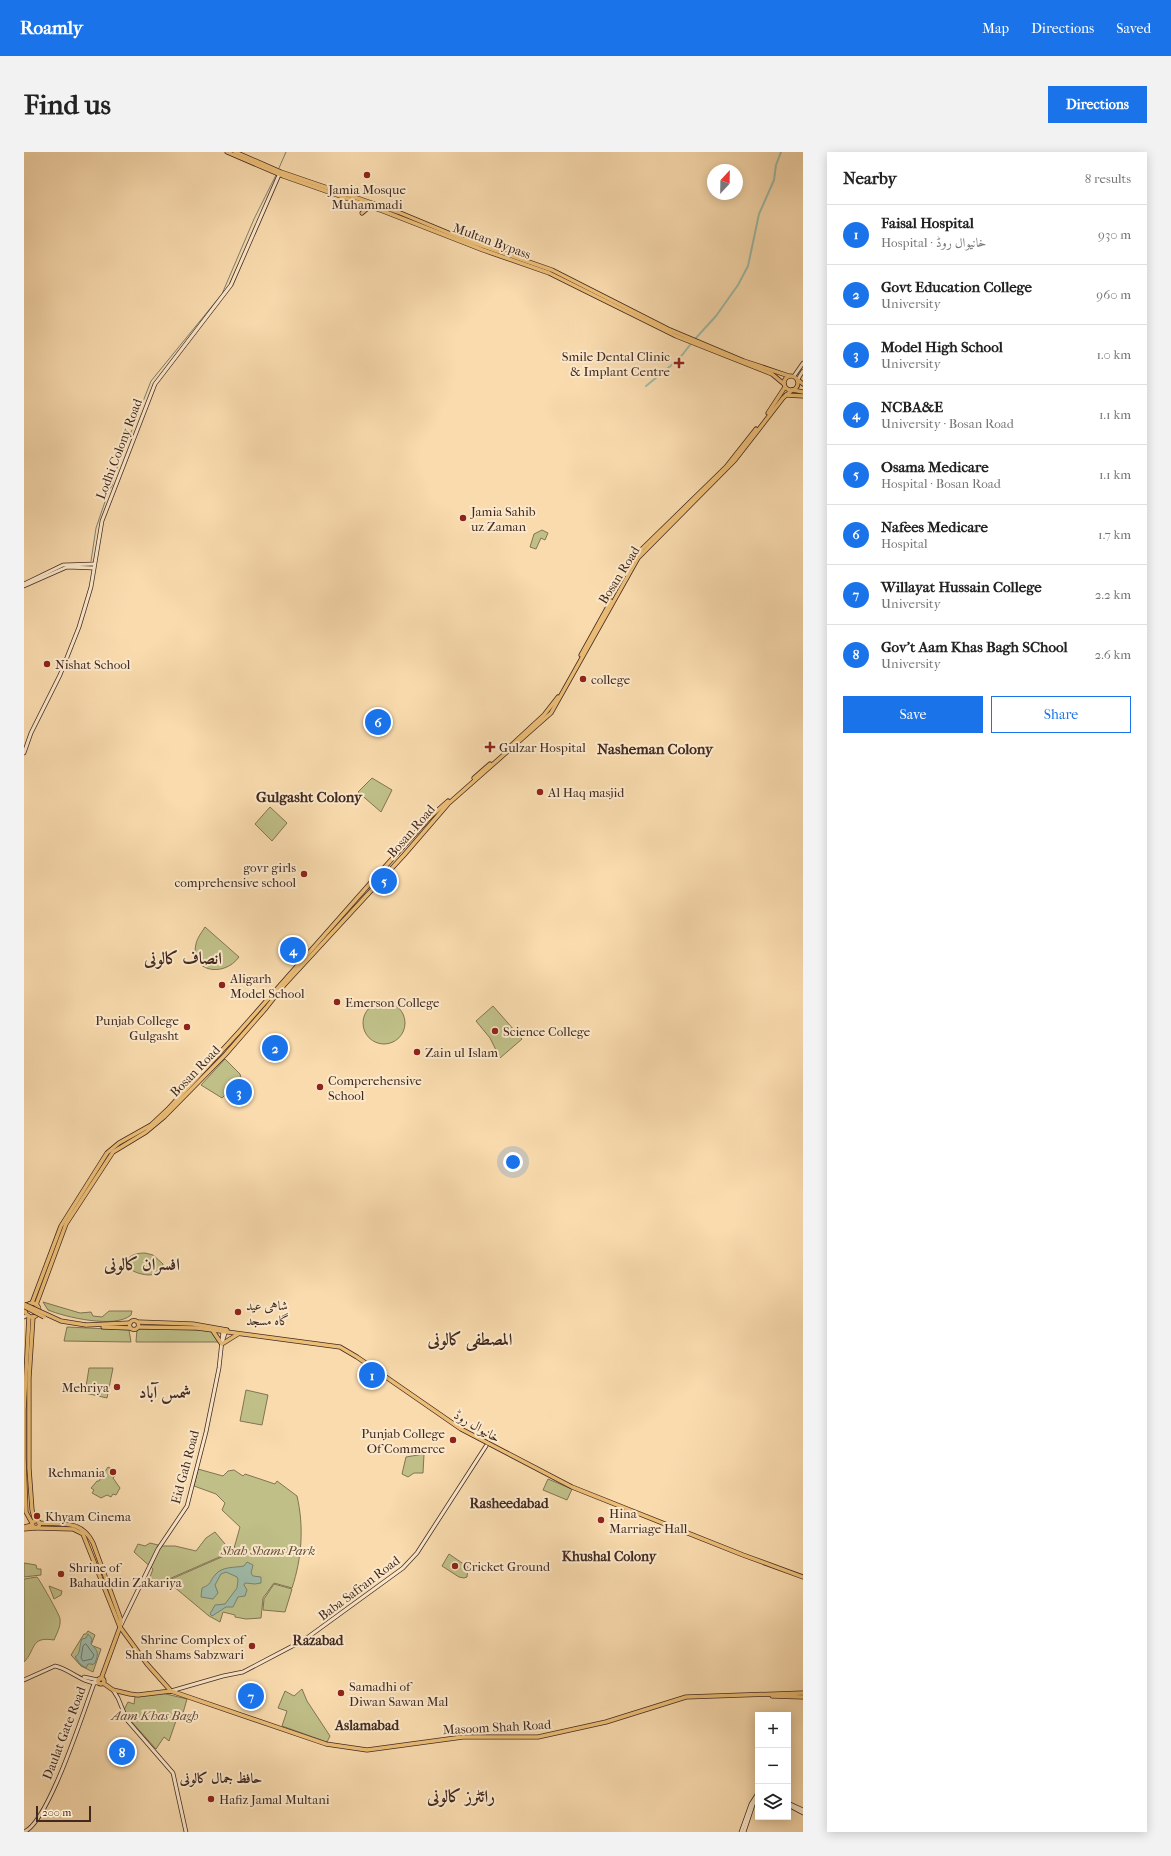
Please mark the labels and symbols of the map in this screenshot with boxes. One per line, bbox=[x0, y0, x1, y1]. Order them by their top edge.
north arrow bbox=[707, 164, 743, 200]
marker: Jamia Mosque Muhammadi bbox=[362, 170, 372, 180]
place label: Jamia Mosque Muhammadi bbox=[327, 182, 406, 212]
street label: Multan Bypass bbox=[451, 220, 533, 262]
place label: Smile Dental Clinic & Implant Centre bbox=[562, 349, 671, 379]
marker: Smile Dental Clinic & Implant Centre bbox=[673, 357, 685, 369]
street label: Lodhi Colony Road bbox=[93, 396, 145, 501]
place label: Jamia Sahib uz Zaman bbox=[470, 504, 536, 534]
marker: Jamia Sahib uz Zaman bbox=[458, 513, 468, 523]
street label: Bosan Road bbox=[595, 543, 643, 607]
place label: Nishat School bbox=[55, 657, 131, 672]
marker: Nishat School bbox=[42, 659, 52, 669]
place label: college bbox=[591, 672, 631, 687]
marker: college bbox=[578, 674, 588, 684]
pin: 6 bbox=[365, 707, 391, 737]
place label: Gulzar Hospital bbox=[499, 740, 586, 755]
district label: Nasheman Colony bbox=[597, 740, 714, 758]
marker: Gulzar Hospital bbox=[484, 741, 496, 753]
place label: Al Haq masjid bbox=[547, 785, 625, 800]
marker: Al Haq masjid bbox=[535, 787, 545, 797]
district label: Gulgasht Colony bbox=[256, 788, 363, 806]
street label: Bosan Road bbox=[384, 801, 439, 861]
place label: govr girls comprehensive school bbox=[175, 860, 296, 890]
pin: 5 bbox=[371, 866, 397, 896]
marker: govr girls comprehensive school bbox=[299, 869, 309, 879]
pin: 4 bbox=[280, 935, 306, 965]
district label: انصاف کالونی bbox=[143, 948, 222, 969]
place label: Aligarh Model School bbox=[229, 971, 305, 1001]
marker: Aligarh Model School bbox=[217, 980, 227, 990]
place label: Emerson College bbox=[345, 995, 440, 1010]
marker: Emerson College bbox=[332, 997, 342, 1007]
place label: Punjab College Gulgasht bbox=[95, 1013, 180, 1043]
marker: Punjab College Gulgasht bbox=[182, 1022, 192, 1032]
place label: Science College bbox=[503, 1024, 591, 1039]
marker: Science College bbox=[490, 1026, 500, 1036]
pin: 2 bbox=[262, 1033, 288, 1063]
street label: Bosan Road bbox=[167, 1042, 224, 1100]
place label: Zain ul Islam bbox=[425, 1045, 498, 1060]
marker: Zain ul Islam bbox=[412, 1047, 422, 1057]
place label: Comperehensive School bbox=[328, 1073, 422, 1103]
pin: 3 bbox=[226, 1077, 252, 1107]
marker: Comperehensive School bbox=[315, 1082, 325, 1092]
your location bbox=[503, 1152, 523, 1172]
district label: افسران کالونی bbox=[103, 1254, 180, 1276]
place label: شاہی عید گاہ مسجد bbox=[246, 1298, 289, 1328]
marker: شاہی عید گاہ مسجد bbox=[233, 1307, 243, 1317]
district label: المصطفی کالونی bbox=[427, 1329, 513, 1352]
pin: 1 bbox=[359, 1360, 385, 1390]
place label: Mehriya bbox=[62, 1380, 110, 1395]
district label: شمس آباد bbox=[139, 1381, 191, 1404]
marker: Mehriya bbox=[112, 1382, 122, 1392]
street label: خانیوال روڈ bbox=[451, 1407, 503, 1446]
place label: Punjab College Of Commerce bbox=[361, 1426, 446, 1456]
street label: Eid Gah Road bbox=[168, 1428, 202, 1506]
marker: Punjab College Of Commerce bbox=[448, 1435, 458, 1445]
place label: Rehmania bbox=[48, 1465, 106, 1480]
marker: Rehmania bbox=[108, 1467, 118, 1477]
district label: Rasheedabad bbox=[469, 1495, 550, 1512]
place label: Hina Marriage Hall bbox=[609, 1506, 688, 1536]
place label: Khyam Cinema bbox=[45, 1509, 132, 1524]
marker: Khyam Cinema bbox=[32, 1511, 42, 1521]
marker: Hina Marriage Hall bbox=[596, 1515, 606, 1525]
park label: Shah Shams Park bbox=[220, 1543, 315, 1558]
district label: Khushal Colony bbox=[562, 1548, 658, 1565]
street label: Baba Safran Road bbox=[315, 1552, 403, 1623]
place label: Cricket Ground bbox=[463, 1559, 551, 1574]
place label: Shrine of Bahauddin Zakariya bbox=[69, 1560, 183, 1590]
marker: Cricket Ground bbox=[450, 1561, 460, 1571]
marker: Shrine of Bahauddin Zakariya bbox=[56, 1569, 66, 1579]
place label: Shrine Complex of Shah Shams Sabzwari bbox=[125, 1632, 247, 1662]
district label: Razabad bbox=[293, 1632, 345, 1649]
marker: Shrine Complex of Shah Shams Sabzwari bbox=[247, 1641, 257, 1651]
place label: Samadhi of Diwan Sawan Mal bbox=[349, 1679, 449, 1709]
pin: 7 bbox=[238, 1681, 264, 1711]
street label: Daulat Gate Road bbox=[39, 1684, 89, 1782]
marker: Samadhi of Diwan Sawan Mal bbox=[336, 1688, 346, 1698]
park label: Aam Khas Bagh bbox=[110, 1708, 199, 1723]
district label: Aslamabad bbox=[334, 1717, 400, 1734]
street label: Masoom Shah Road bbox=[442, 1717, 552, 1737]
pin: 8 bbox=[109, 1737, 135, 1767]
district label: حافظ جمال کالونی bbox=[179, 1770, 263, 1787]
district label: رائٹرز کالونی bbox=[426, 1786, 495, 1807]
place label: Hafiz Jamal Multani bbox=[219, 1792, 330, 1807]
marker: Hafiz Jamal Multani bbox=[206, 1794, 216, 1804]
scale bar bbox=[36, 1804, 91, 1823]

